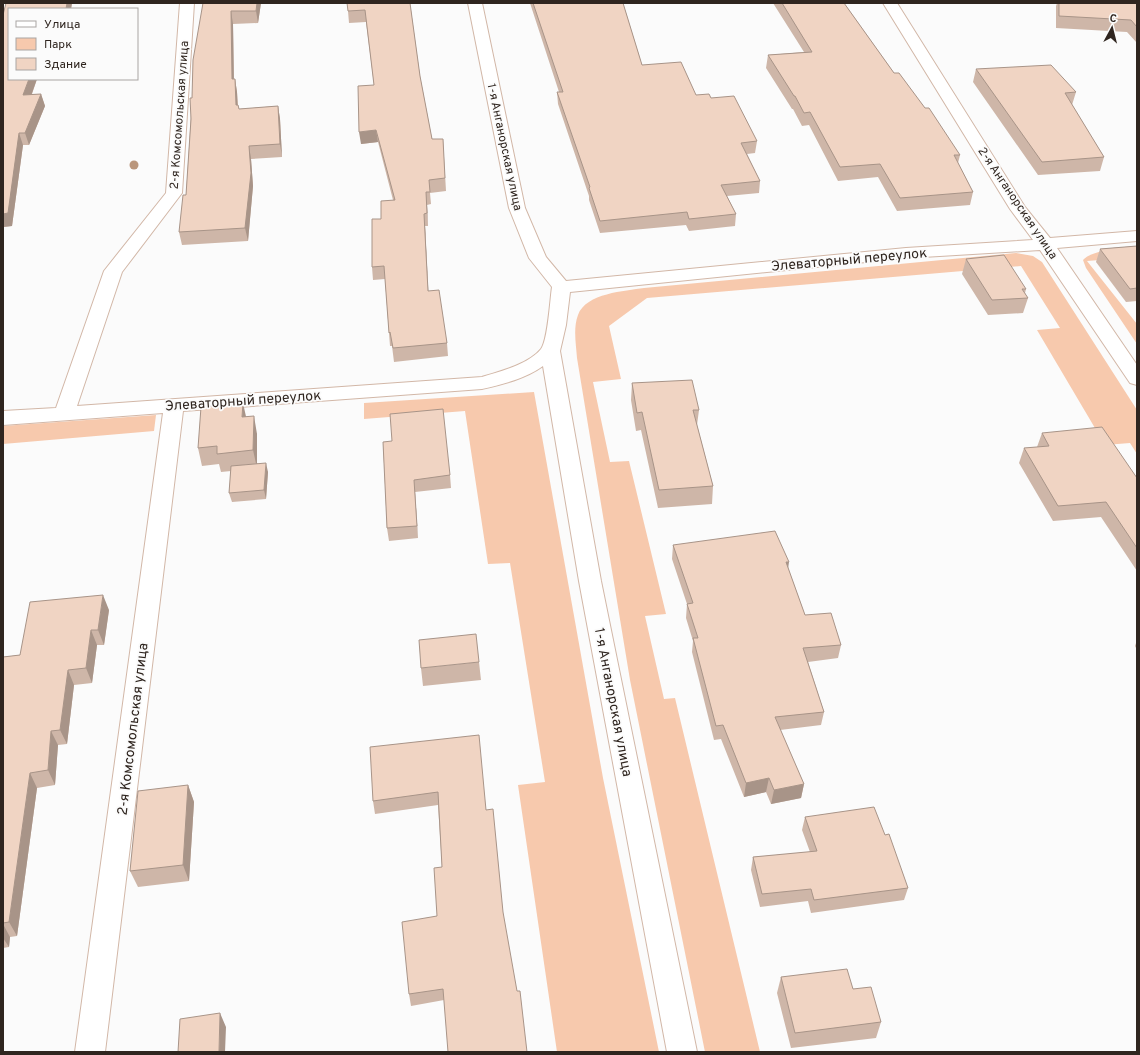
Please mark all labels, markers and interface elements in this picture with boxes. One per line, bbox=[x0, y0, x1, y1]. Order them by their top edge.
legend bbox=[8, 8, 138, 80]
north arrow bbox=[1092, 8, 1132, 48]
text: С bbox=[1109, 12, 1117, 26]
text: Улица bbox=[44, 17, 80, 33]
text: Парк bbox=[44, 37, 72, 53]
street label: 2-я Комсомольская улица bbox=[167, 40, 193, 190]
text: Здание bbox=[44, 57, 87, 73]
street label: 1-я Анганорская улица bbox=[483, 82, 525, 212]
street label: 2-я Анганорская улица bbox=[974, 144, 1061, 263]
street label: Элеваторный переулок bbox=[770, 245, 928, 276]
street label: Элеваторный переулок bbox=[164, 388, 322, 415]
street label: 1-я Анганорская улица bbox=[590, 626, 635, 778]
street label: 2-я Комсомольская улица bbox=[114, 642, 153, 816]

